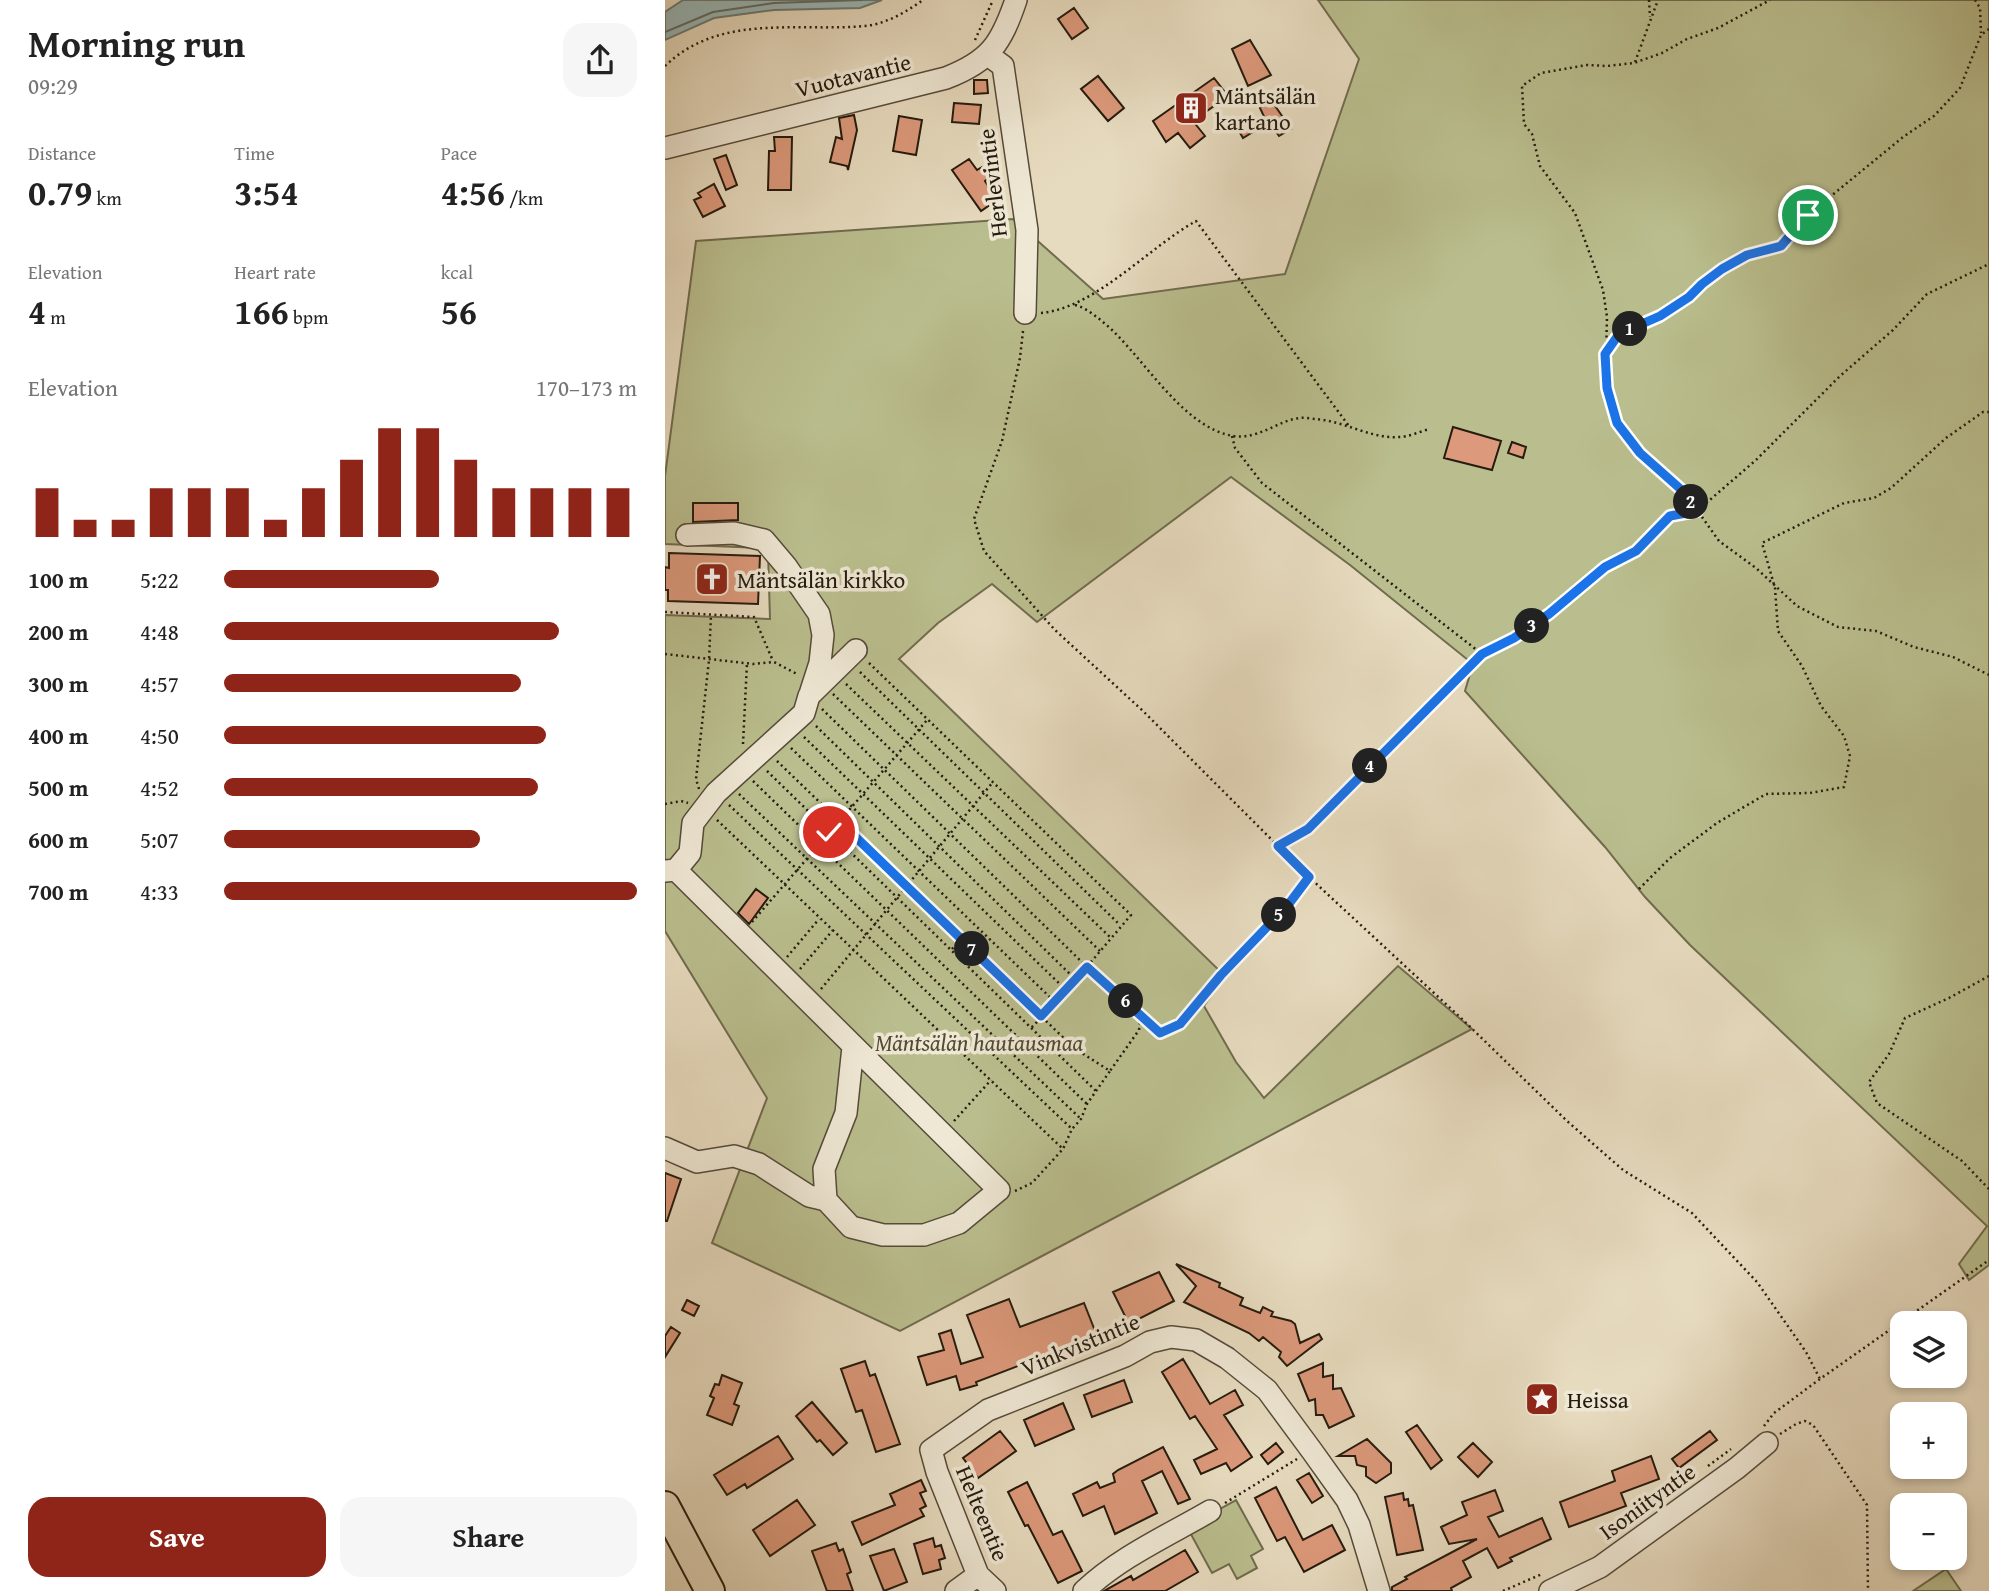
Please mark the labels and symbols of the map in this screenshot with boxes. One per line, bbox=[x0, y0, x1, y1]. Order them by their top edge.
street label: Vuotavantie bbox=[792, 45, 914, 105]
place label: Mäntsälän kartano bbox=[1215, 79, 1316, 138]
building icon: Mäntsälän kartano bbox=[1172, 89, 1210, 127]
street label: Herlevintie bbox=[969, 127, 1015, 239]
pin bbox=[1778, 185, 1838, 245]
pin: 1 bbox=[1613, 312, 1647, 346]
pin: 2 bbox=[1674, 484, 1709, 520]
church icon: Mäntsälän kirkko bbox=[693, 560, 731, 598]
place label: Mäntsälän kirkko bbox=[737, 563, 905, 596]
pin: 3 bbox=[1515, 608, 1549, 644]
pin: 4 bbox=[1353, 748, 1387, 784]
pin bbox=[799, 802, 859, 862]
pin: 5 bbox=[1261, 898, 1297, 932]
pin: 7 bbox=[955, 932, 989, 967]
pin: 6 bbox=[1109, 984, 1143, 1018]
park label: Mäntsälän hautausmaa bbox=[875, 1026, 1083, 1059]
street label: Vinkvistintie bbox=[1016, 1304, 1144, 1384]
place icon: Heissa bbox=[1523, 1380, 1561, 1418]
place label: Heissa bbox=[1567, 1383, 1629, 1416]
street label: Isoniityntie bbox=[1592, 1455, 1702, 1547]
street label: Helteentie bbox=[948, 1460, 1018, 1566]

